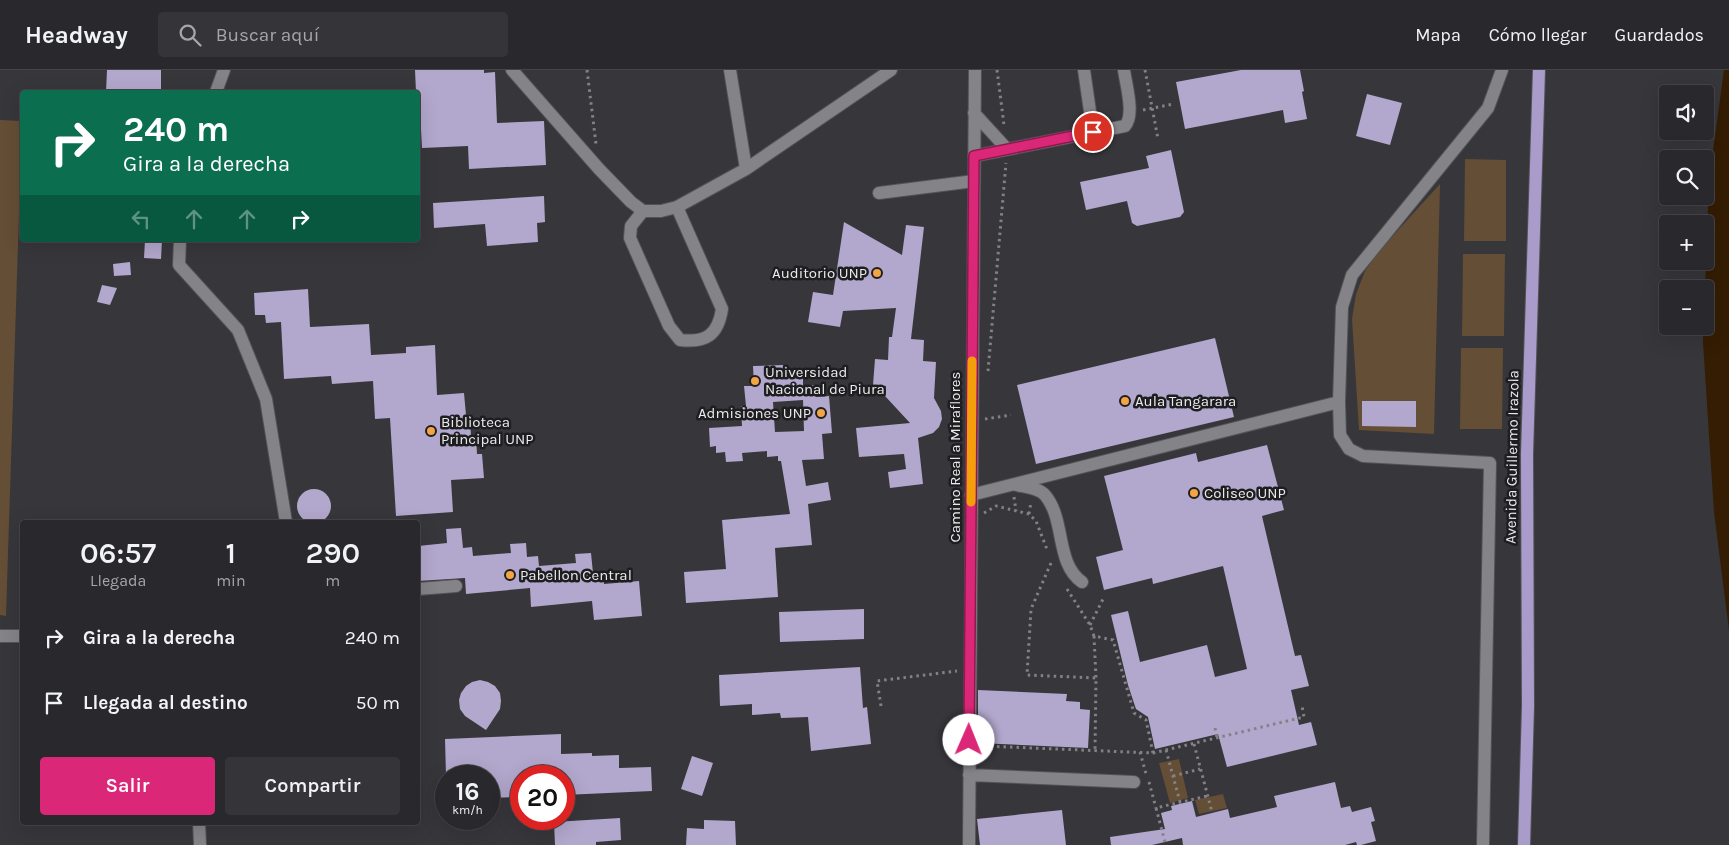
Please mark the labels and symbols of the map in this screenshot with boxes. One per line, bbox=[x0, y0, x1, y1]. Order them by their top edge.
pin bbox=[1072, 111, 1114, 153]
place label: Auditorio UNP bbox=[772, 264, 867, 282]
marker: Auditorio UNP bbox=[871, 267, 883, 279]
place label: Universidad Nacional de Piura bbox=[765, 363, 885, 398]
street label: Avenida Guillermo Irazola bbox=[1501, 370, 1523, 544]
street label: Camino Real a Miraflores bbox=[946, 372, 964, 542]
marker: Universidad Nacional de Piura bbox=[749, 375, 761, 387]
place label: Aula Tangarara bbox=[1135, 392, 1236, 410]
marker: Aula Tangarara bbox=[1119, 395, 1131, 407]
place label: Admisiones UNP bbox=[698, 404, 811, 422]
marker: Admisiones UNP bbox=[815, 407, 827, 419]
place label: Biblioteca Principal UNP bbox=[441, 413, 534, 448]
marker: Biblioteca Principal UNP bbox=[425, 425, 437, 437]
place label: Coliseo UNP bbox=[1204, 484, 1286, 502]
marker: Coliseo UNP bbox=[1188, 487, 1200, 499]
place label: Pabellon Central bbox=[520, 566, 632, 584]
marker: Pabellon Central bbox=[504, 569, 516, 581]
position arrow bbox=[942, 713, 994, 765]
speed limit sign: 20 bbox=[510, 765, 575, 830]

